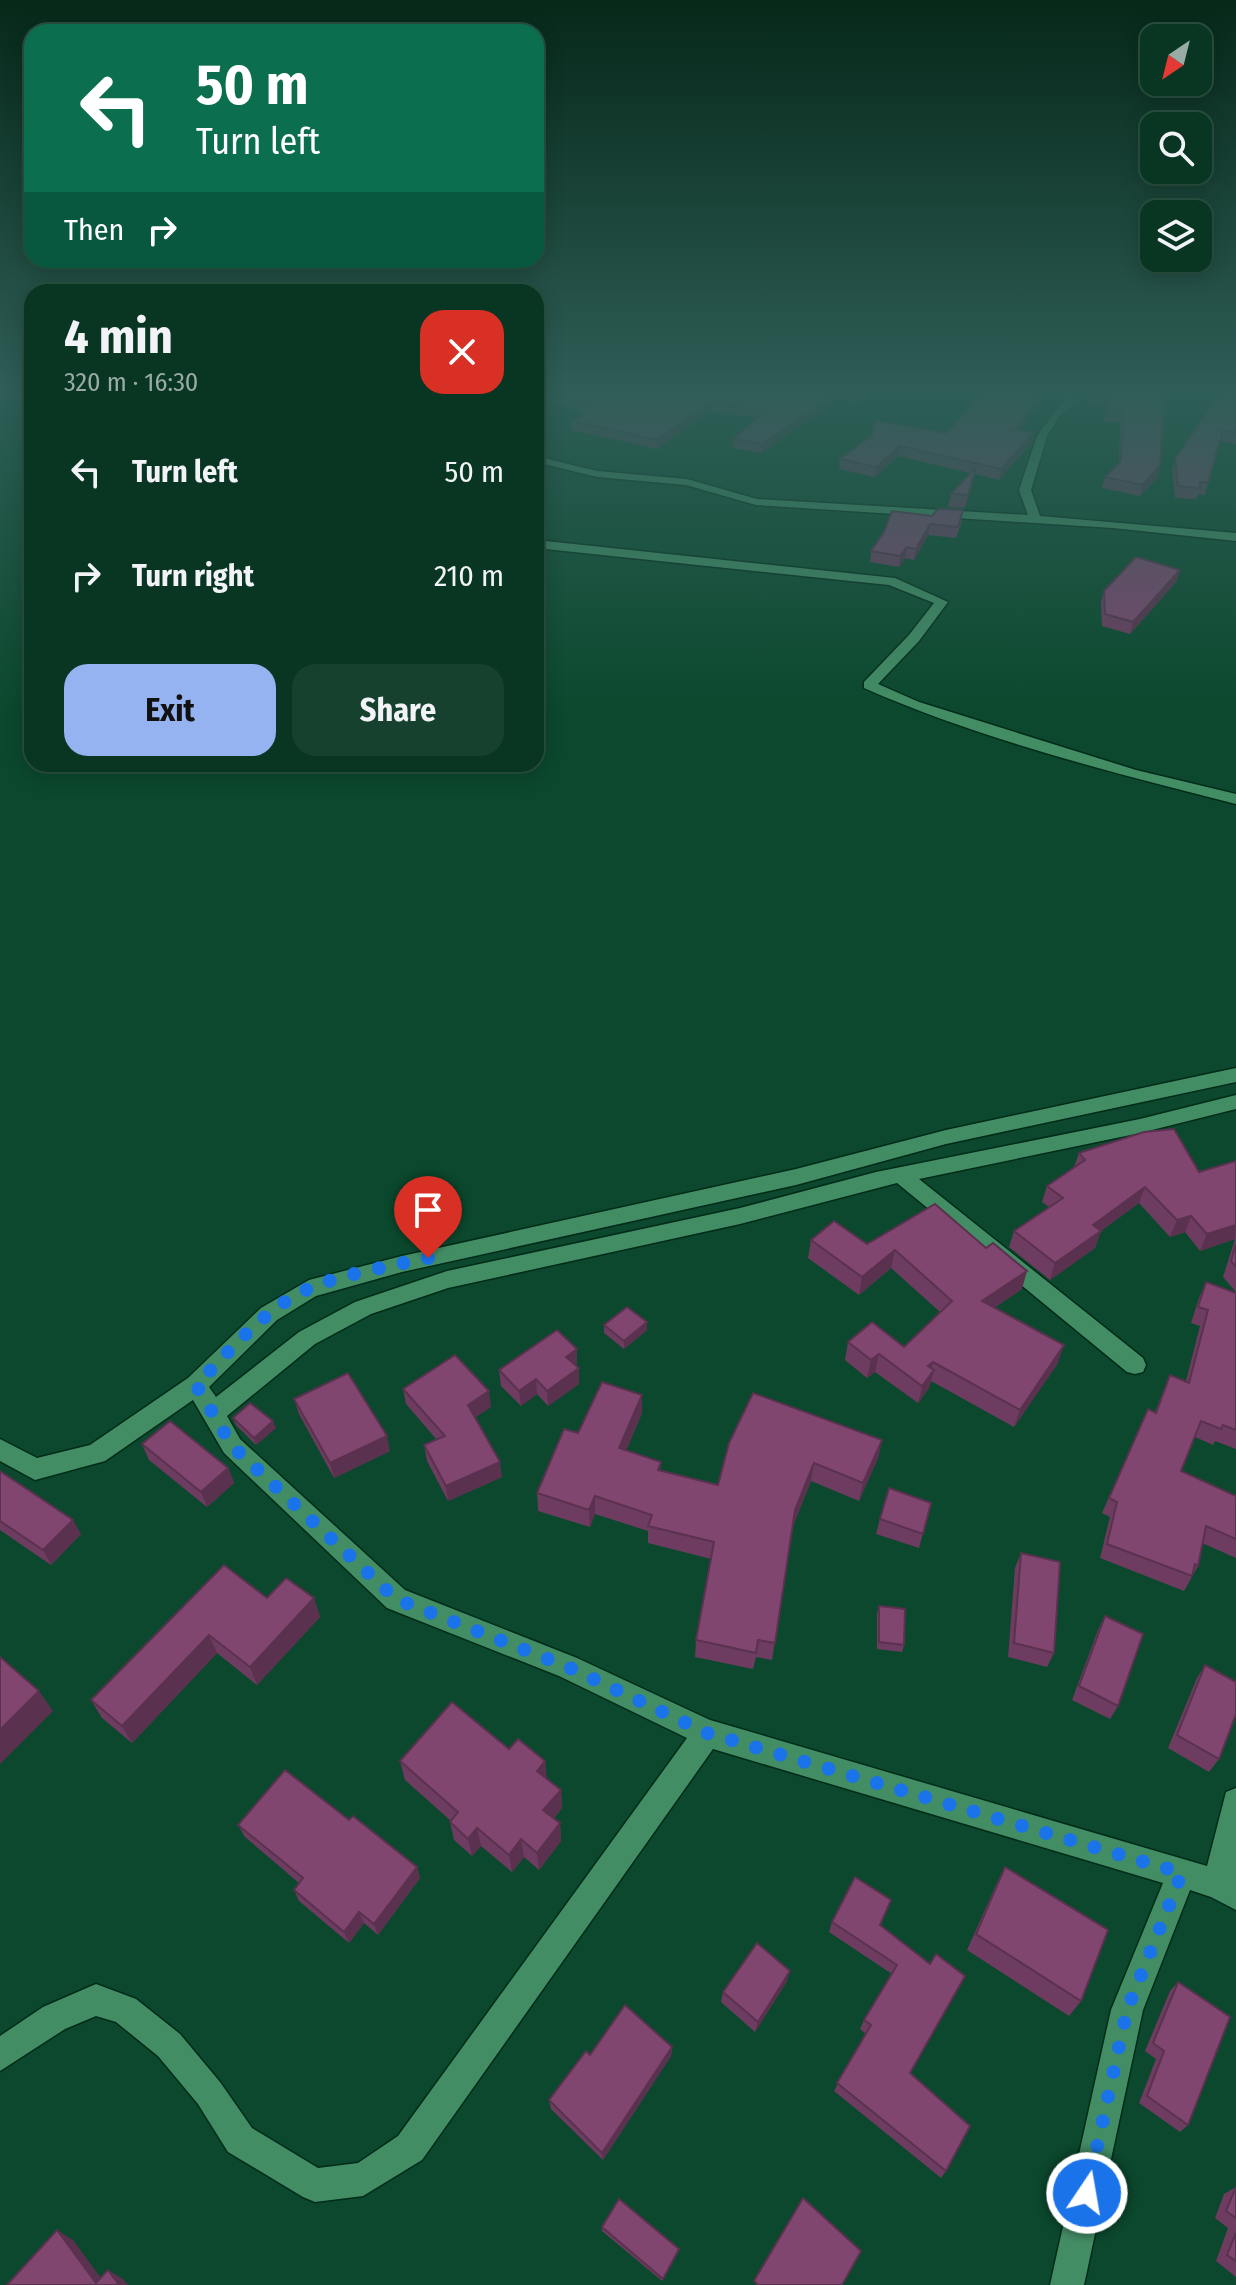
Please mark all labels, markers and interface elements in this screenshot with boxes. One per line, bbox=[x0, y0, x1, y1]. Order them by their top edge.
north arrow bbox=[1140, 24, 1212, 96]
map controls bbox=[1140, 24, 1212, 272]
text: 50 m bbox=[196, 52, 308, 119]
icon: left bbox=[64, 56, 168, 160]
button: search bbox=[1140, 112, 1212, 184]
text: Turn left bbox=[196, 120, 320, 164]
button: layers bbox=[1140, 200, 1212, 272]
icon: right bbox=[140, 208, 184, 252]
text: Then bbox=[64, 212, 124, 248]
text: 4 min bbox=[64, 308, 173, 366]
button: close bbox=[420, 310, 504, 394]
text: 320 m · 16:30 bbox=[64, 367, 198, 398]
icon: left bbox=[64, 450, 108, 494]
text: Turn left bbox=[132, 454, 238, 490]
text: 50 m bbox=[444, 454, 504, 490]
icon: right bbox=[64, 554, 108, 598]
text: Turn right bbox=[132, 558, 254, 594]
text: 210 m bbox=[434, 558, 504, 594]
button: Exit bbox=[64, 664, 276, 756]
button: Share bbox=[292, 664, 504, 756]
pin bbox=[394, 1176, 462, 1258]
icon: arrive bbox=[406, 1188, 450, 1232]
position arrow bbox=[1045, 2151, 1129, 2235]

